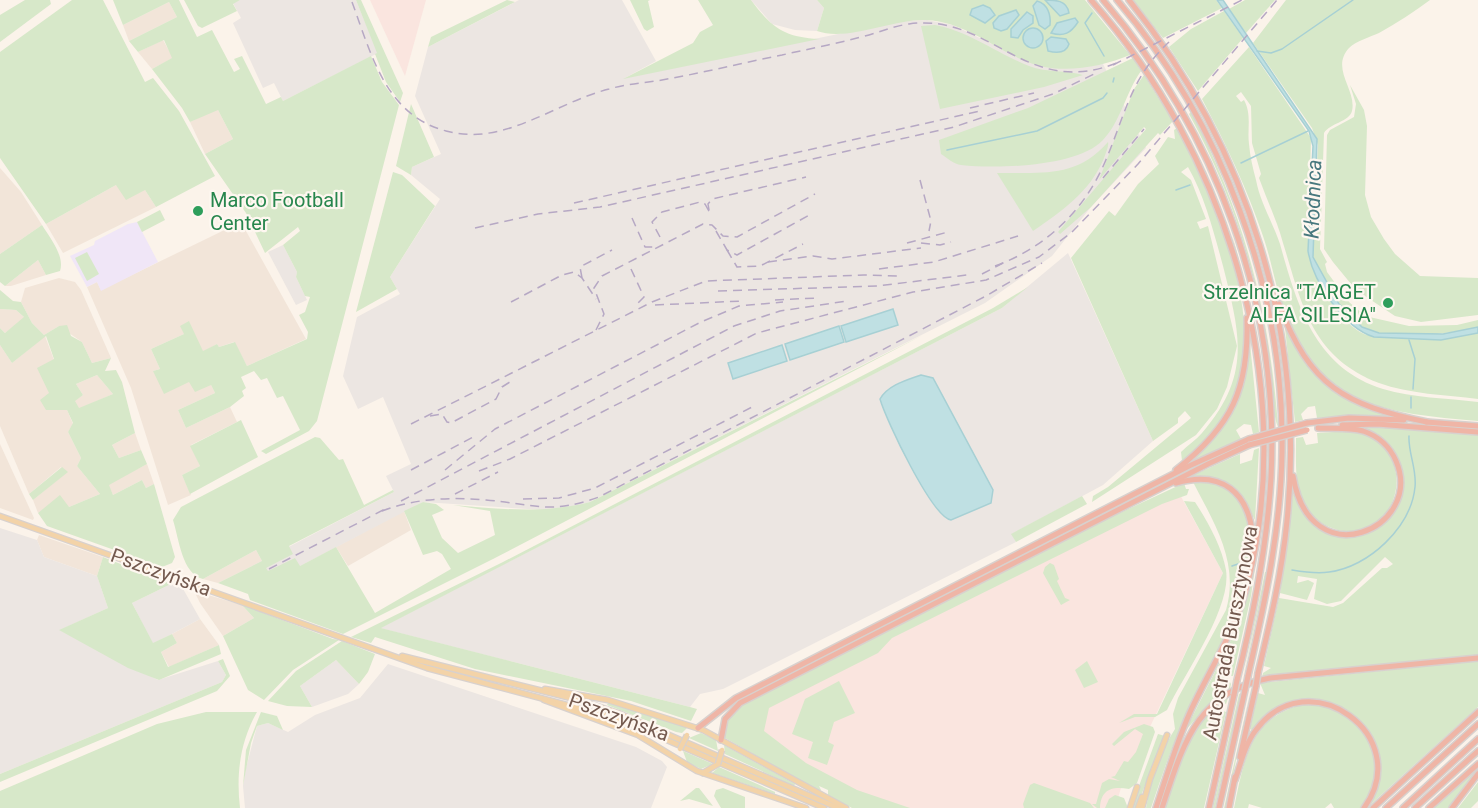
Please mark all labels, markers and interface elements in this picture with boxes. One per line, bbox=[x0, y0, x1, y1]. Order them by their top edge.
water label: Kłodnica bbox=[1300, 159, 1326, 239]
place label: Marco Football Center bbox=[210, 188, 344, 235]
marker: Marco Football Center bbox=[191, 204, 205, 218]
place label: Strzelnica "TARGET ALFA SILESIA" bbox=[1203, 280, 1376, 327]
marker: Strzelnica "TARGET ALFA SILESIA" bbox=[1381, 296, 1395, 310]
street label: Autostrada Bursztynowa bbox=[1197, 524, 1263, 742]
street label: Pszczyńska bbox=[108, 543, 214, 601]
street label: Pszczyńska bbox=[566, 688, 672, 746]

